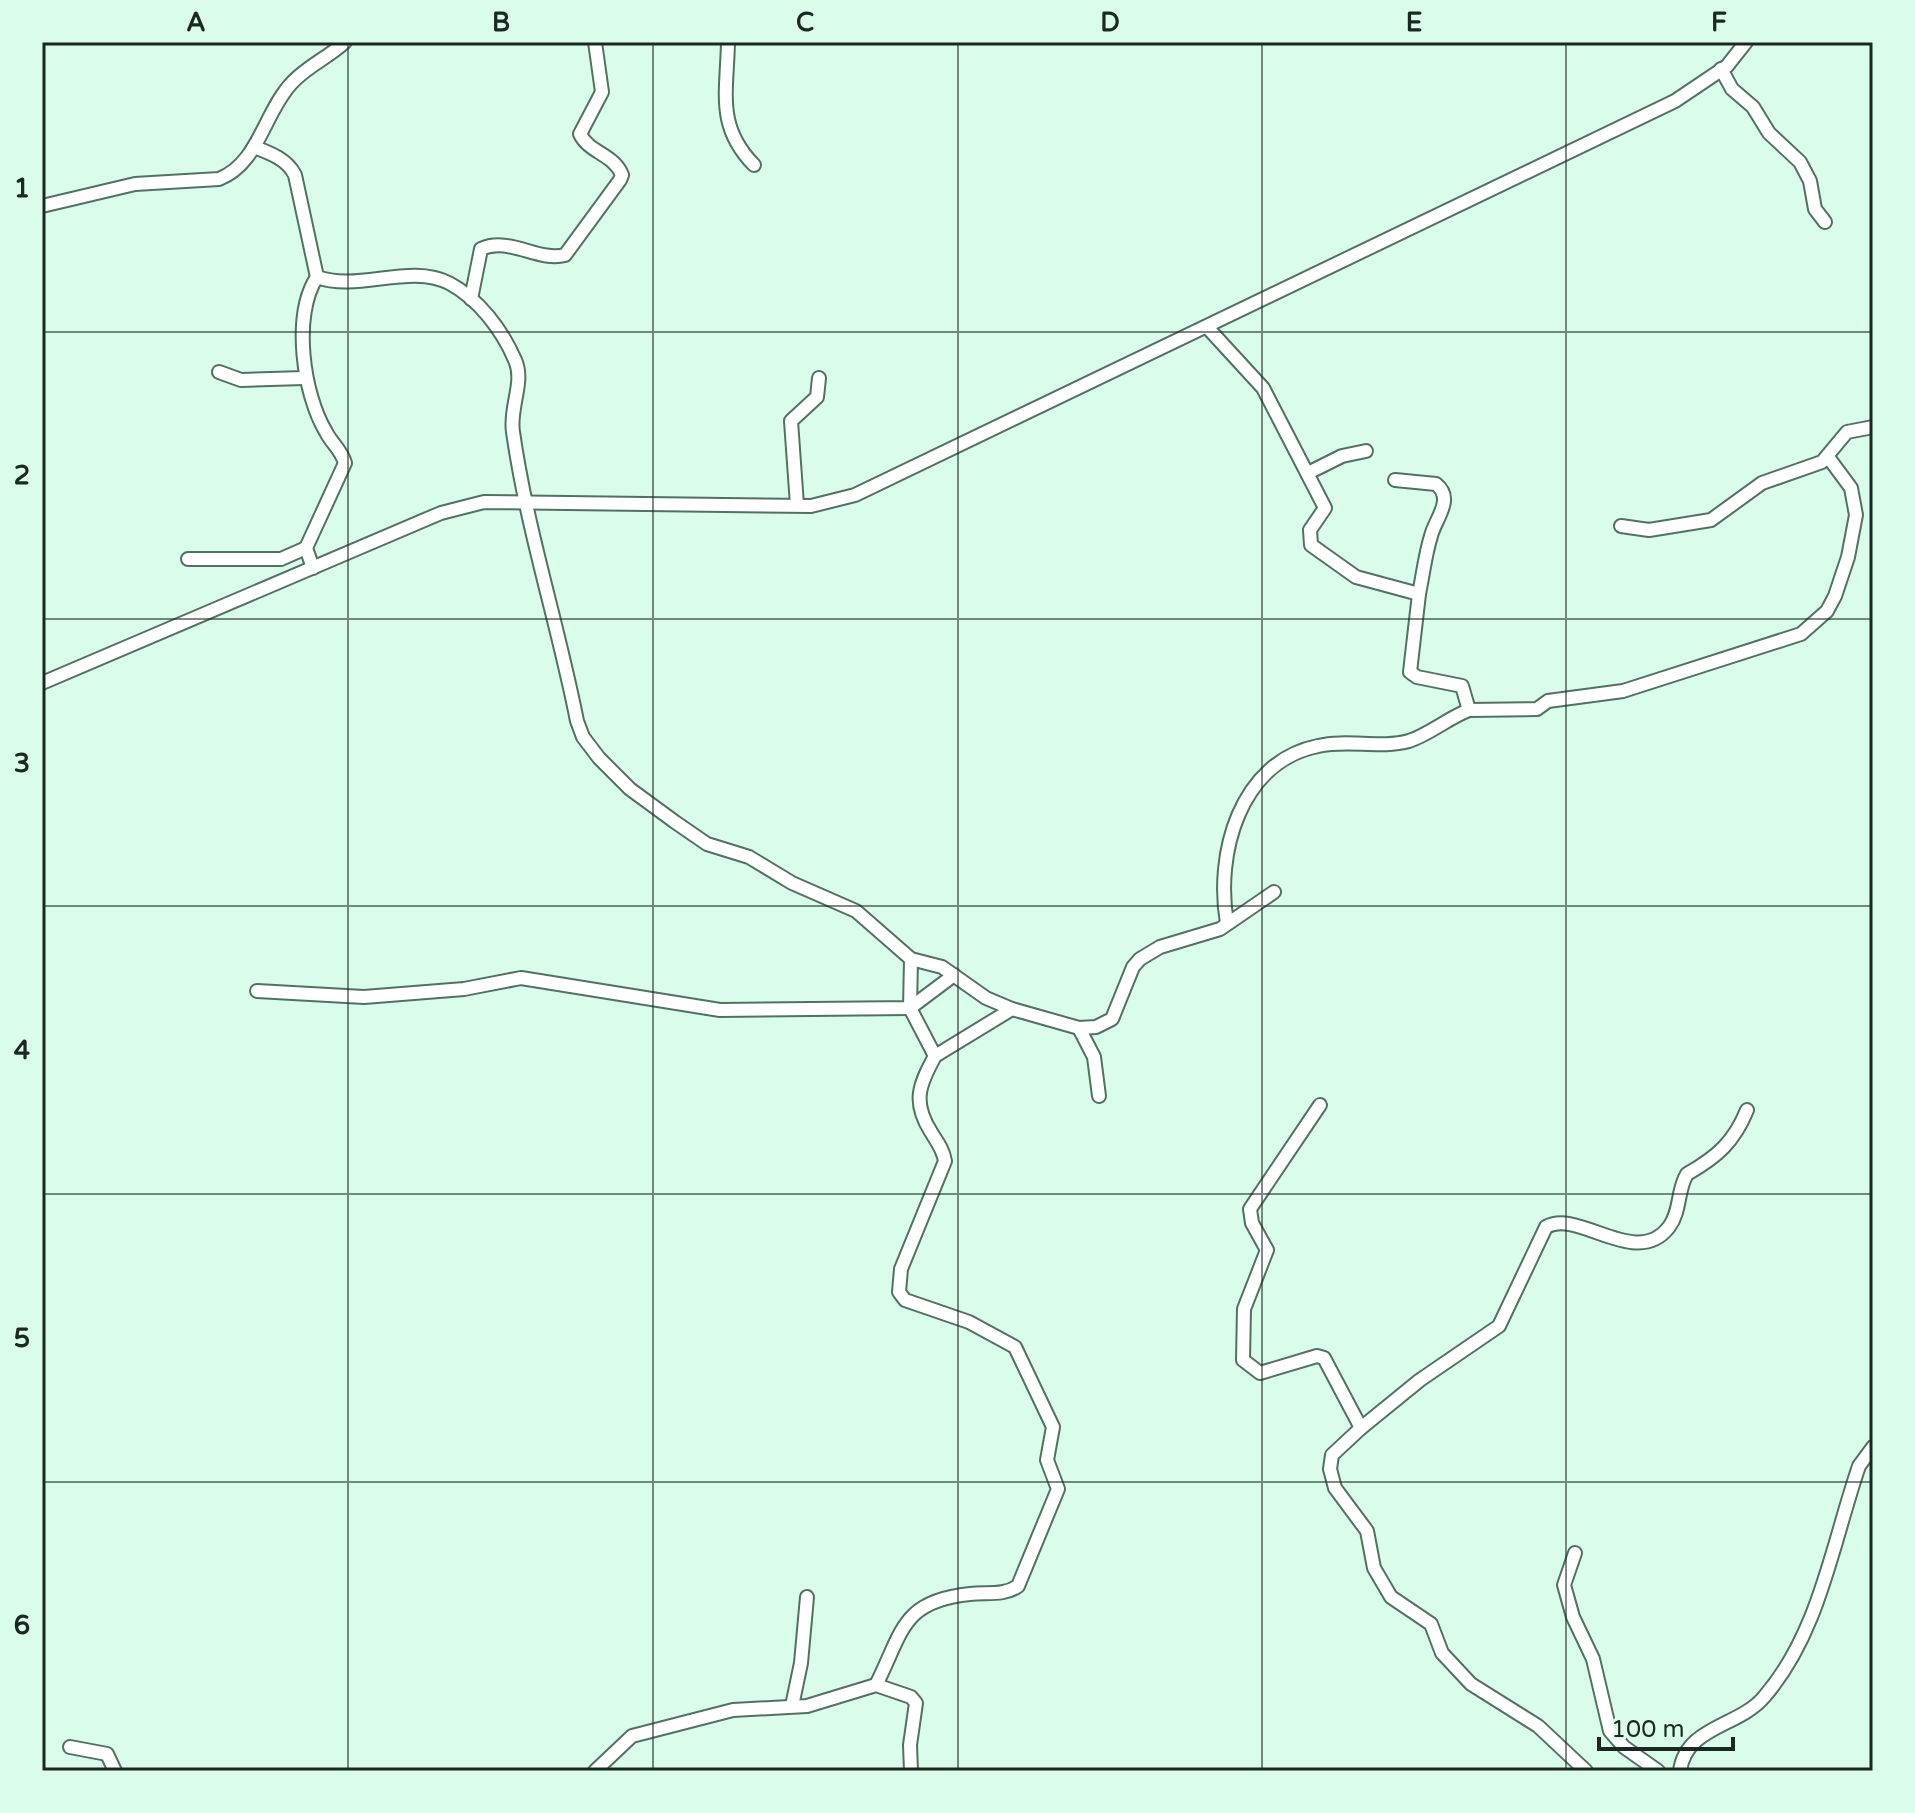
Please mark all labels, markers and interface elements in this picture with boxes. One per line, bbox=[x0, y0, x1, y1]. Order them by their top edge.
text: A bbox=[186, 7, 206, 38]
text: B bbox=[492, 7, 510, 38]
text: C bbox=[796, 7, 814, 38]
text: D bbox=[1100, 7, 1120, 38]
text: E bbox=[1406, 7, 1422, 38]
text: F bbox=[1711, 7, 1727, 38]
text: 1 bbox=[14, 173, 30, 204]
text: 2 bbox=[14, 460, 30, 491]
text: 3 bbox=[14, 748, 30, 779]
text: 4 bbox=[14, 1035, 30, 1066]
text: 5 bbox=[14, 1323, 30, 1354]
text: 6 bbox=[14, 1610, 30, 1641]
scale bar bbox=[1599, 1701, 1733, 1751]
text: 100 m bbox=[1611, 1715, 1685, 1744]

